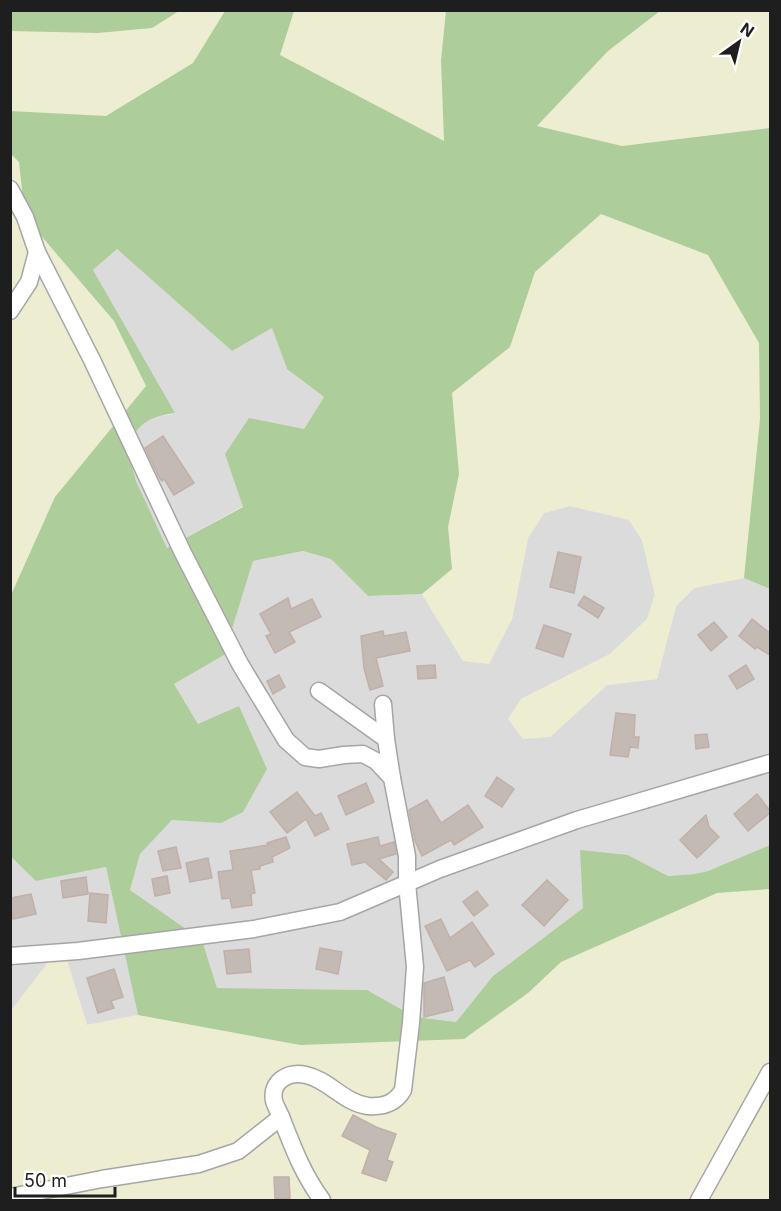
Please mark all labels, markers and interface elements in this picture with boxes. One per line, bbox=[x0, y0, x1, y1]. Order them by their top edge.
north arrow bbox=[709, 12, 769, 72]
text: N bbox=[737, 18, 758, 41]
scale bar bbox=[15, 1160, 116, 1198]
text: 50 m bbox=[24, 1170, 67, 1191]

